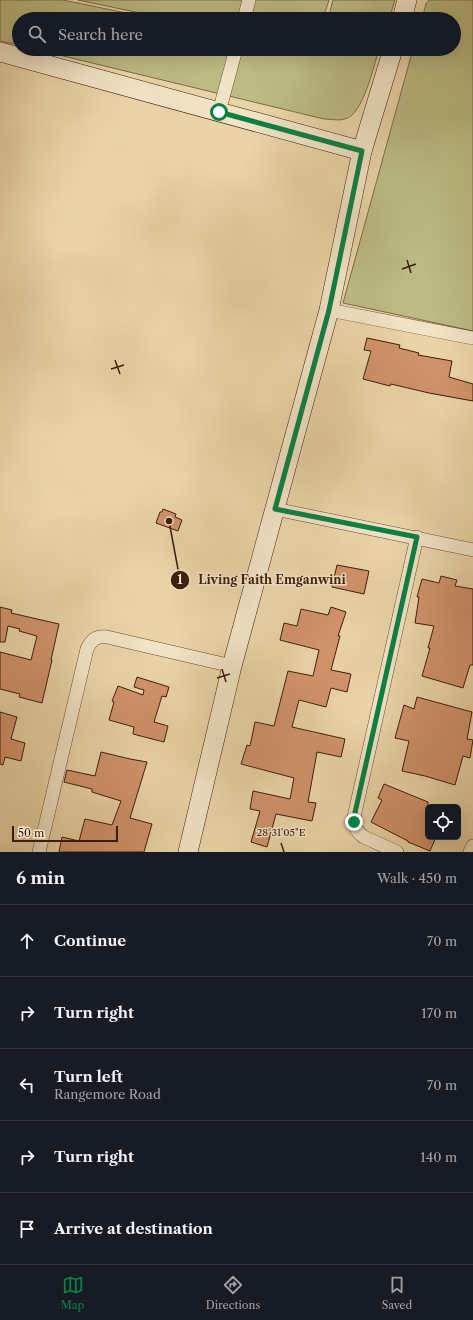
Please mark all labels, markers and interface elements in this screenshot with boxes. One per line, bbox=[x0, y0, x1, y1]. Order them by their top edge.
search box bbox=[12, 12, 461, 56]
icon: search bbox=[26, 23, 48, 45]
text: Search here bbox=[58, 25, 143, 44]
route start bbox=[210, 103, 228, 121]
callout: Living Faith Emganwini bbox=[170, 568, 354, 592]
text: 1 bbox=[177, 572, 183, 587]
text: Living Faith Emganwini bbox=[198, 572, 347, 587]
map controls bbox=[425, 804, 461, 840]
button: locate bbox=[425, 804, 461, 840]
route end bbox=[345, 813, 363, 831]
scale bar bbox=[12, 824, 118, 843]
text: 50 m bbox=[18, 826, 44, 840]
text: 28°31'05"E bbox=[256, 826, 306, 839]
text: 6 min bbox=[16, 868, 65, 888]
text: Walk · 450 m bbox=[377, 870, 457, 886]
icon: ahead bbox=[16, 930, 38, 952]
text: Continue bbox=[54, 931, 126, 950]
text: 70 m bbox=[427, 933, 457, 949]
icon: right bbox=[16, 1002, 38, 1024]
text: Turn right bbox=[54, 1003, 134, 1022]
text: 170 m bbox=[421, 1005, 457, 1021]
text: Turn left bbox=[54, 1067, 123, 1086]
icon: left bbox=[16, 1074, 38, 1096]
text: 70 m bbox=[427, 1077, 457, 1093]
text: Rangemore Road bbox=[54, 1086, 161, 1102]
icon: right bbox=[16, 1146, 38, 1168]
text: Turn right bbox=[54, 1147, 134, 1166]
text: 140 m bbox=[420, 1149, 457, 1165]
icon: arrive bbox=[16, 1218, 38, 1240]
text: Arrive at destination bbox=[54, 1219, 213, 1238]
tab: Map bbox=[61, 1274, 84, 1312]
tab: Directions bbox=[206, 1274, 260, 1312]
tab: Saved bbox=[382, 1274, 412, 1312]

